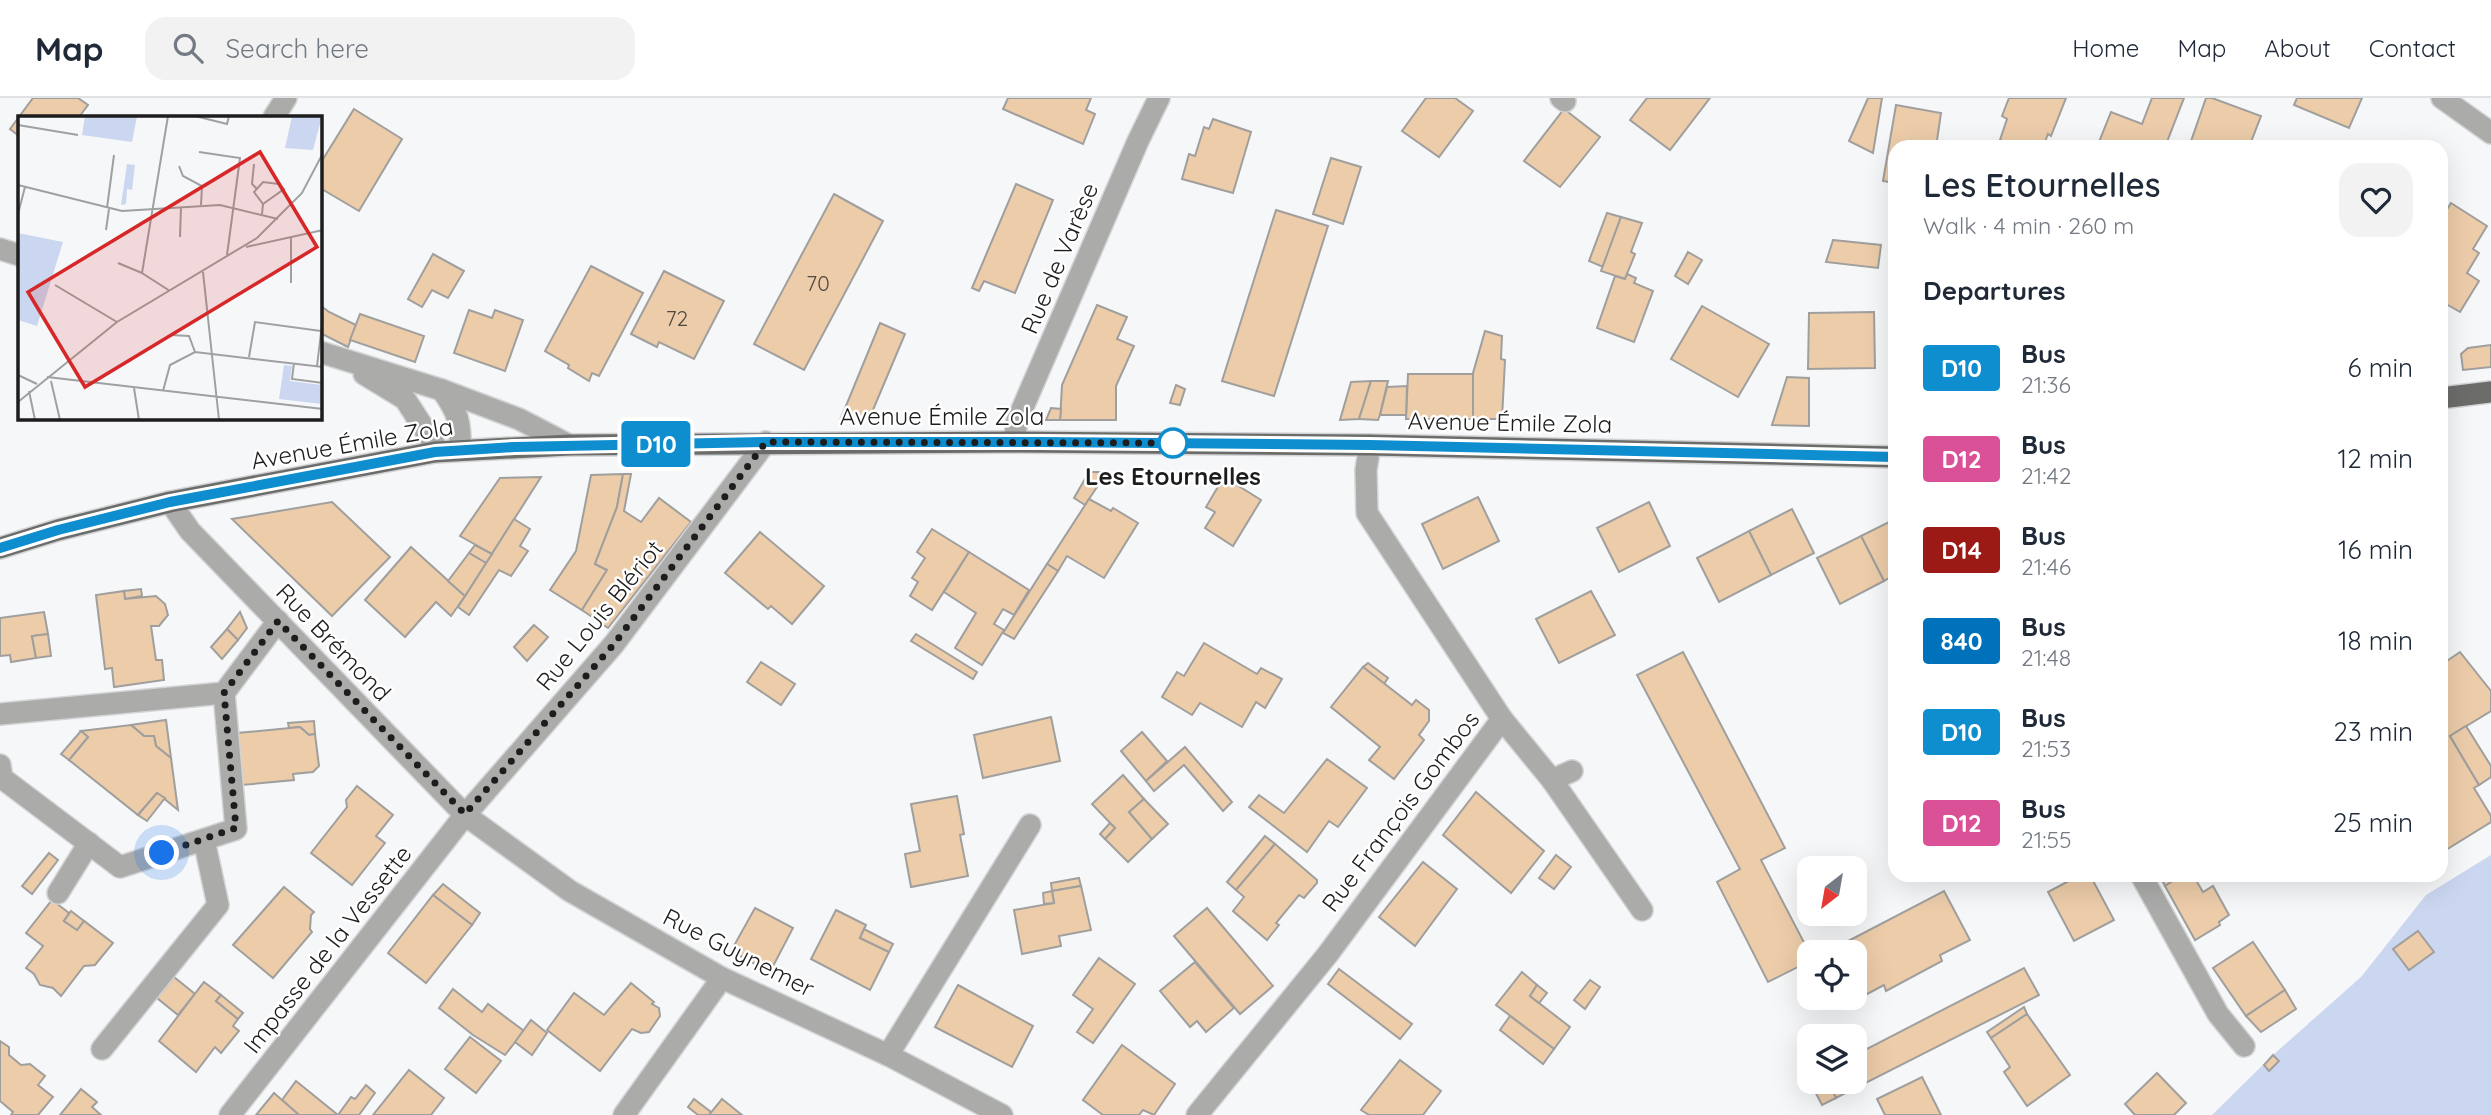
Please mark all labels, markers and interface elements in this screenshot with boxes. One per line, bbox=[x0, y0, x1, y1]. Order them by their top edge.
search box bbox=[145, 17, 635, 80]
text: Map bbox=[35, 28, 103, 69]
icon: search bbox=[169, 29, 207, 67]
text: Search here bbox=[225, 32, 369, 65]
text: Home bbox=[2072, 33, 2139, 63]
text: Map bbox=[2177, 33, 2226, 63]
text: About bbox=[2264, 33, 2331, 63]
text: Contact bbox=[2369, 33, 2456, 63]
inset map bbox=[18, 116, 322, 420]
button: heart bbox=[2339, 163, 2413, 237]
text: Les Etournelles bbox=[1923, 164, 2160, 205]
street label: Rue de Varèse bbox=[1014, 178, 1104, 338]
text: Walk · 4 min · 260 m bbox=[1923, 211, 2134, 240]
house number: 70 bbox=[806, 270, 830, 296]
text: Departures bbox=[1923, 274, 2066, 307]
house number: 72 bbox=[666, 305, 688, 331]
text: Bus bbox=[2021, 337, 2066, 370]
text: 6 min bbox=[2348, 351, 2413, 384]
text: D10 bbox=[1941, 353, 1982, 383]
text: 21:36 bbox=[2021, 370, 2071, 399]
street label: Avenue Émile Zola bbox=[840, 401, 1044, 431]
street label: Avenue Émile Zola bbox=[1407, 405, 1613, 439]
street label: Avenue Émile Zola bbox=[249, 410, 455, 476]
line badge: D10 bbox=[616, 421, 696, 467]
marker: Les Etournelles bbox=[1158, 428, 1188, 458]
text: Bus bbox=[2021, 428, 2066, 461]
text: D10 bbox=[635, 429, 677, 459]
text: 12 min bbox=[2338, 442, 2413, 475]
text: D12 bbox=[1941, 444, 1982, 474]
place label: Les Etournelles bbox=[1085, 461, 1261, 491]
text: 21:42 bbox=[2021, 461, 2071, 490]
text: Bus bbox=[2021, 519, 2066, 552]
text: 16 min bbox=[2338, 533, 2413, 566]
street label: Rue Louis Blériot bbox=[529, 534, 669, 696]
text: D14 bbox=[1941, 535, 1982, 565]
text: 21:46 bbox=[2021, 552, 2071, 581]
street label: Rue Brémond bbox=[270, 577, 398, 707]
text: Bus bbox=[2021, 610, 2066, 643]
text: 18 min bbox=[2338, 624, 2413, 657]
text: 840 bbox=[1941, 626, 1983, 656]
text: 21:48 bbox=[2021, 643, 2071, 672]
text: Bus bbox=[2021, 701, 2066, 734]
street label: Rue François Gombos bbox=[1315, 705, 1485, 917]
text: 23 min bbox=[2334, 715, 2413, 748]
text: D10 bbox=[1941, 717, 1982, 747]
text: 21:53 bbox=[2021, 734, 2071, 763]
text: Bus bbox=[2021, 792, 2066, 825]
text: 25 min bbox=[2333, 806, 2413, 839]
text: D12 bbox=[1941, 808, 1982, 838]
text: 21:55 bbox=[2021, 825, 2072, 854]
your location bbox=[144, 835, 179, 870]
street label: Impasse de la Vessette bbox=[236, 839, 418, 1059]
north arrow bbox=[1797, 856, 1867, 926]
map controls bbox=[1797, 856, 1867, 1094]
street label: Rue Guynemer bbox=[658, 901, 820, 1003]
button: locate bbox=[1797, 940, 1867, 1010]
button: layers bbox=[1797, 1024, 1867, 1094]

